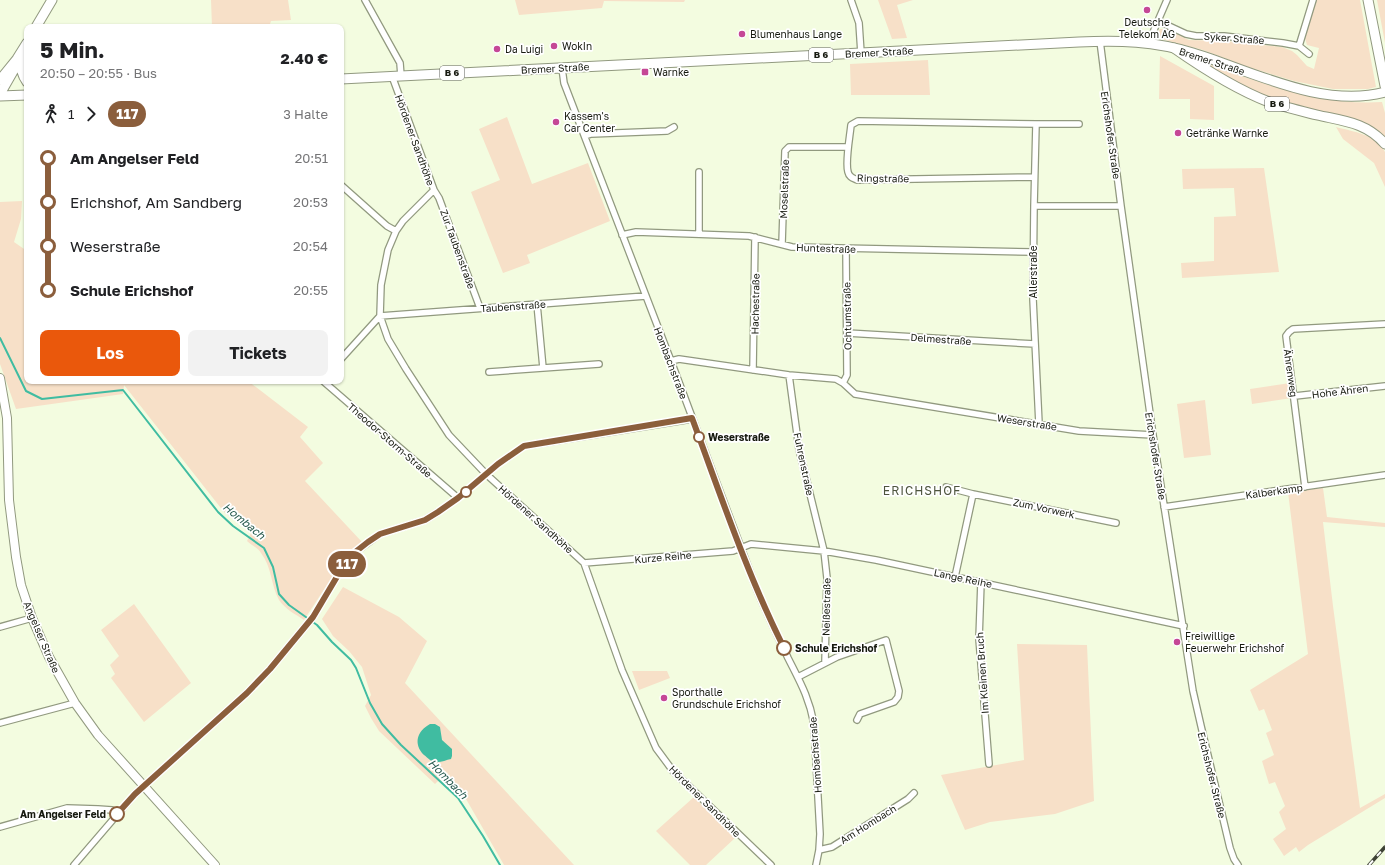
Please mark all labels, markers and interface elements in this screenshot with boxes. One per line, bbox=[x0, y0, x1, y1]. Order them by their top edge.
marker: Deutsche Telekom AG bbox=[1142, 5, 1152, 15]
place label: Deutsche Telekom AG bbox=[1119, 16, 1175, 40]
place label: Blumenhaus Lange bbox=[750, 28, 842, 40]
marker: Blumenhaus Lange bbox=[737, 29, 747, 39]
street label: Syker Straße bbox=[1203, 30, 1265, 46]
text: 5 Min. bbox=[40, 36, 105, 63]
place label: WokIn bbox=[562, 40, 592, 52]
marker: WokIn bbox=[549, 41, 559, 51]
place label: Da Luigi bbox=[505, 43, 543, 55]
marker: Da Luigi bbox=[492, 44, 502, 54]
street label: Bremer Straße bbox=[844, 44, 914, 60]
street label: Bremer Straße bbox=[1178, 45, 1247, 77]
road number: B 6 bbox=[809, 48, 833, 62]
text: 2.40 € bbox=[281, 49, 328, 67]
street label: Bremer Straße bbox=[520, 60, 590, 76]
text: 20:50 – 20:55 · Bus bbox=[40, 65, 157, 81]
road number: B 6 bbox=[440, 66, 464, 80]
place label: Warnke bbox=[653, 66, 689, 78]
marker: Warnke bbox=[640, 67, 650, 77]
street label: Erichshofer Straße bbox=[1099, 90, 1123, 180]
street label: Hördener Sandhöhe bbox=[393, 93, 437, 187]
road number: B 6 bbox=[1265, 97, 1289, 111]
icon: walk bbox=[40, 103, 62, 125]
icon: forward bbox=[80, 103, 102, 125]
text: 117 bbox=[116, 105, 138, 122]
text: 1 bbox=[68, 106, 74, 122]
text: 3 Halte bbox=[283, 106, 328, 122]
place label: Kassem's Car Center bbox=[564, 110, 615, 134]
marker: Kassem's Car Center bbox=[551, 117, 561, 127]
place label: Getränke Warnke bbox=[1186, 127, 1269, 139]
marker: Getränke Warnke bbox=[1173, 128, 1183, 138]
text: Am Angelser Feld bbox=[70, 149, 199, 167]
text: 20:51 bbox=[295, 150, 328, 166]
street label: Moselstraße bbox=[777, 159, 791, 219]
street label: Ringstraße bbox=[857, 172, 909, 184]
text: Erichshof, Am Sandberg bbox=[70, 193, 242, 211]
text: 20:53 bbox=[293, 194, 328, 210]
street label: Zur Taubenstraße bbox=[438, 208, 478, 291]
text: Weserstraße bbox=[70, 237, 161, 255]
text: 20:54 bbox=[293, 238, 328, 254]
street label: Huntestraße bbox=[796, 241, 856, 255]
street label: Allerstraße bbox=[1027, 245, 1039, 298]
street label: Hachestraße bbox=[748, 273, 762, 335]
text: Schule Erichshof bbox=[70, 281, 193, 299]
text: 20:55 bbox=[293, 282, 328, 298]
street label: Ochtumstraße bbox=[840, 282, 854, 350]
street label: Taubenstraße bbox=[480, 298, 546, 314]
street label: Hombachstraße bbox=[652, 325, 690, 401]
button: Los bbox=[40, 330, 180, 376]
button: Tickets bbox=[188, 330, 328, 376]
street label: Delmestraße bbox=[910, 331, 972, 347]
street label: Ährenweg bbox=[1282, 348, 1301, 398]
street label: Hohe Ähren bbox=[1311, 381, 1369, 400]
street label: Theodor-Storm-Straße bbox=[346, 400, 435, 480]
street label: Weserstraße bbox=[996, 411, 1058, 433]
street label: Erichshofer Straße bbox=[1143, 411, 1169, 501]
marker: Weserstraße bbox=[693, 431, 705, 443]
place label: Weserstraße bbox=[708, 431, 770, 443]
street label: Fuhrenstraße bbox=[791, 431, 817, 497]
street label: Kalberkamp bbox=[1245, 481, 1303, 501]
street label: Hördener Sandhöhe bbox=[496, 482, 576, 556]
district label: ERICHSHOF bbox=[883, 483, 961, 498]
unlabelled marker bbox=[460, 486, 472, 498]
street label: Zum Vorwerk bbox=[1012, 496, 1076, 520]
water label: Hombach bbox=[221, 500, 269, 542]
street label: Kurze Reihe bbox=[634, 549, 692, 565]
line badge: 117 bbox=[324, 551, 370, 577]
text: 117 bbox=[336, 555, 358, 572]
street label: Lange Reihe bbox=[933, 566, 993, 590]
street label: Neißestraße bbox=[819, 578, 833, 636]
street label: Angelser Straße bbox=[21, 599, 63, 675]
place label: Freiwillige Feuerwehr Erichshof bbox=[1185, 630, 1285, 654]
street label: Im Kleinen Bruch bbox=[973, 632, 991, 714]
marker: Freiwillige Feuerwehr Erichshof bbox=[1172, 637, 1182, 647]
marker: Schule Erichshof bbox=[776, 640, 792, 656]
place label: Schule Erichshof bbox=[795, 642, 877, 654]
place label: Sporthalle Grundschule Erichshof bbox=[672, 686, 781, 710]
marker: Sporthalle Grundschule Erichshof bbox=[659, 693, 669, 703]
street label: Hombachstraße bbox=[806, 716, 824, 793]
street label: Erichshofer Straße bbox=[1195, 731, 1229, 820]
water label: Hombach bbox=[426, 756, 471, 802]
street label: Hördener Sandhöhe bbox=[667, 763, 743, 839]
street label: Am Hombach bbox=[838, 802, 898, 846]
marker: Am Angelser Feld bbox=[109, 806, 125, 822]
place label: Am Angelser Feld bbox=[20, 808, 106, 820]

